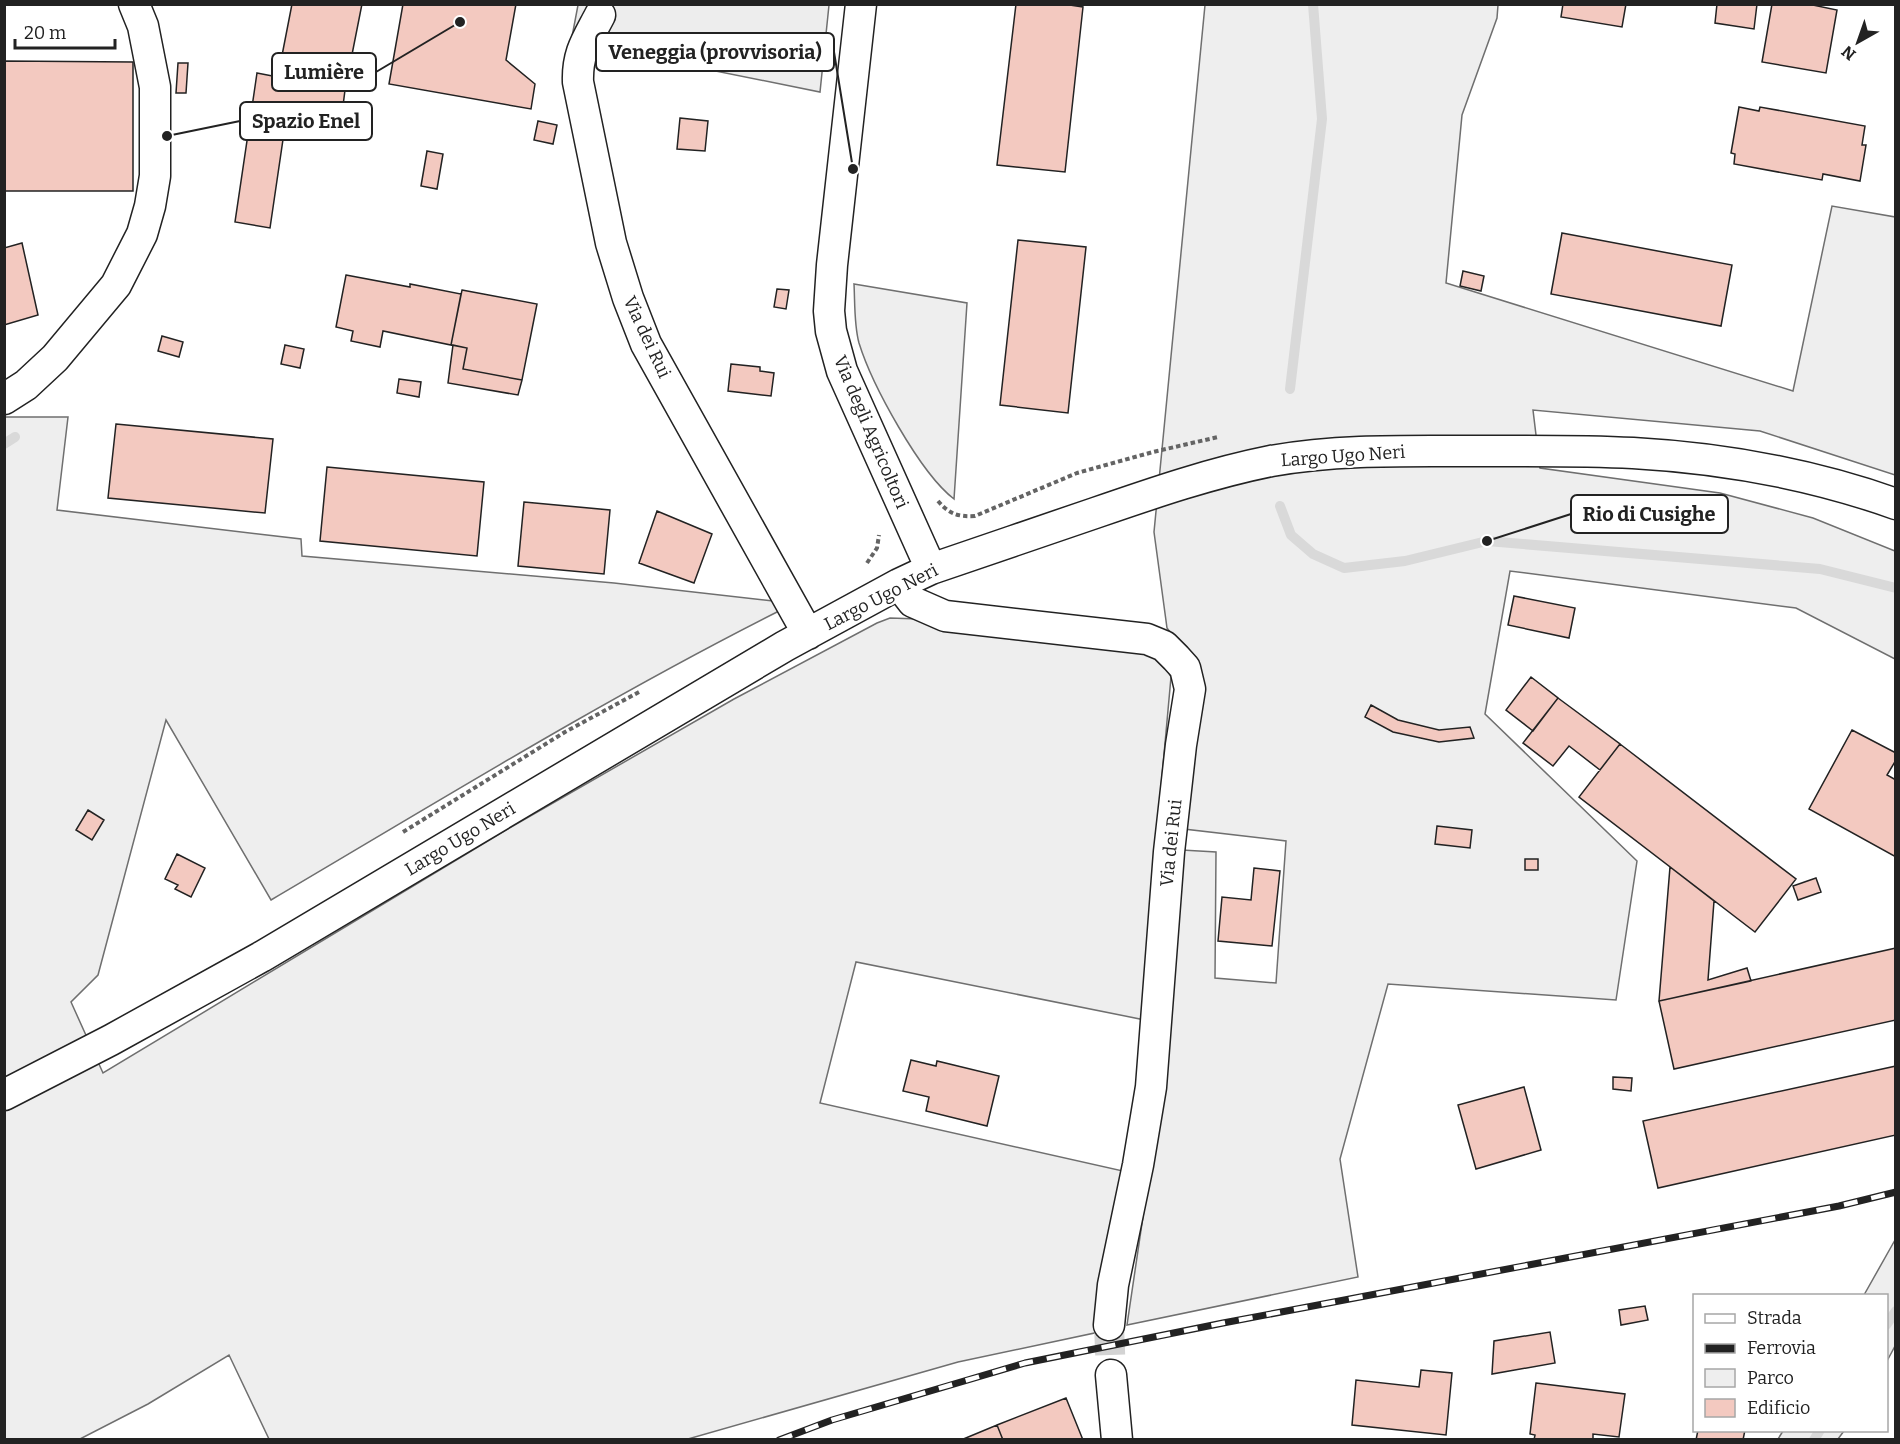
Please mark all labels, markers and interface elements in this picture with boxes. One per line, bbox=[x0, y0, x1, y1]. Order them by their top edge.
scale bar bbox=[15, 12, 116, 50]
north arrow bbox=[1828, 12, 1888, 72]
text: 20 m bbox=[24, 22, 66, 44]
callout: Veneggia (provvisoria) bbox=[596, 33, 834, 71]
text: Veneggia (provvisoria) bbox=[608, 40, 822, 64]
text: N bbox=[1838, 42, 1860, 64]
callout: Lumière bbox=[272, 53, 376, 91]
text: Lumière bbox=[284, 60, 364, 84]
callout: Spazio Enel bbox=[240, 102, 372, 140]
text: Spazio Enel bbox=[252, 109, 360, 133]
street label: Via dei Rui bbox=[618, 293, 676, 381]
street label: Via degli Agricoltori bbox=[829, 352, 913, 512]
street label: Largo Ugo Neri bbox=[1280, 441, 1406, 471]
callout: Rio di Cusighe bbox=[1571, 495, 1728, 533]
text: Rio di Cusighe bbox=[1583, 502, 1715, 526]
street label: Largo Ugo Neri bbox=[820, 559, 942, 635]
street label: Largo Ugo Neri bbox=[401, 797, 519, 881]
street label: Via dei Rui bbox=[1155, 798, 1187, 888]
legend bbox=[1693, 1294, 1888, 1432]
text: Strada bbox=[1747, 1307, 1802, 1329]
text: Ferrovia bbox=[1747, 1337, 1816, 1359]
text: Parco bbox=[1747, 1367, 1794, 1389]
text: Edificio bbox=[1747, 1397, 1810, 1419]

